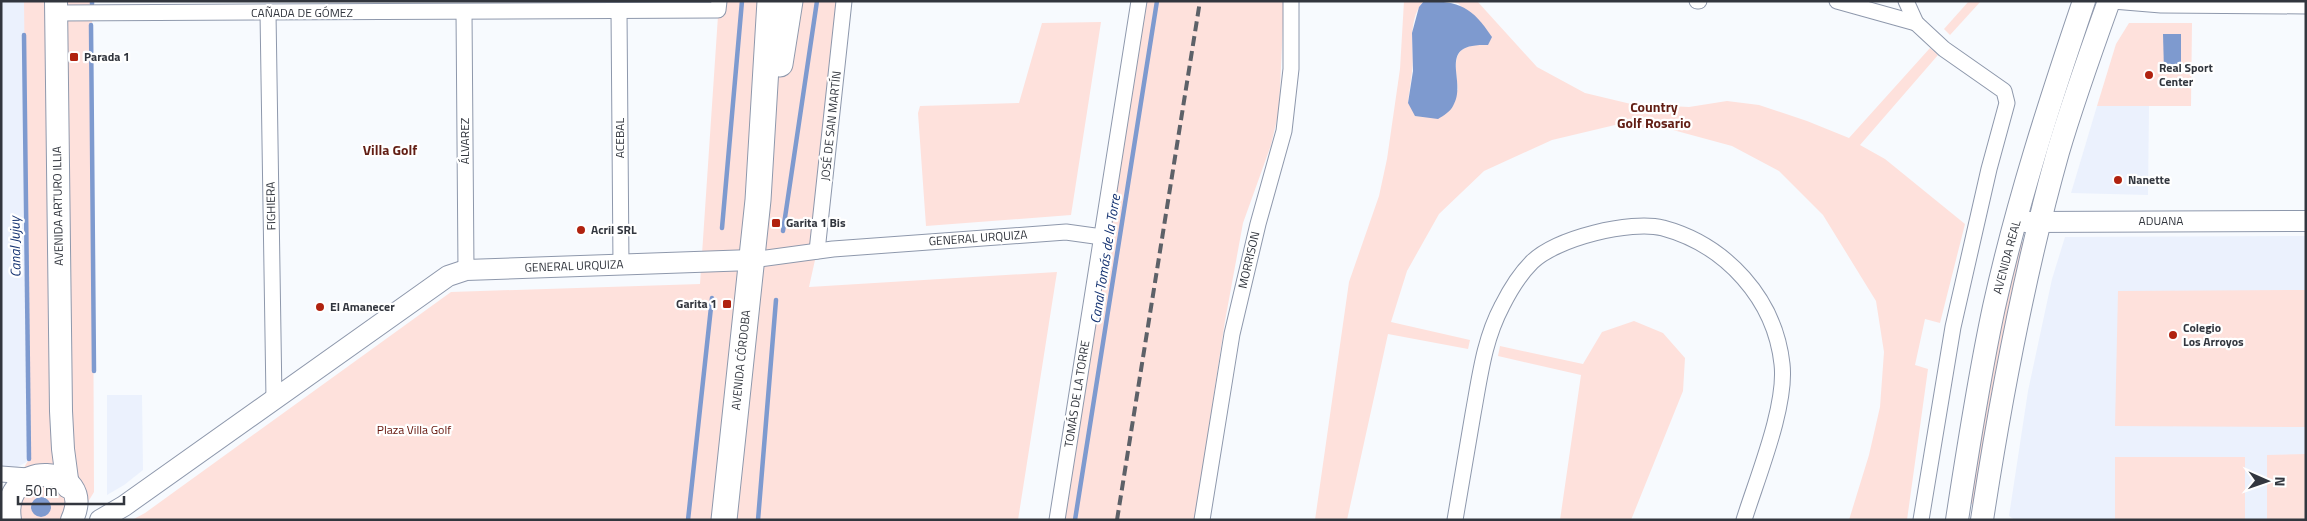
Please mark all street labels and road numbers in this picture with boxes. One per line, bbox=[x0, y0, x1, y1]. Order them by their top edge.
street label: CAÑADA DE GÓMEZ bbox=[251, 3, 353, 22]
street label: JOSÉ DE SAN MARTÍN bbox=[815, 70, 846, 182]
street label: ÁLVAREZ bbox=[455, 118, 474, 164]
street label: ACEBAL bbox=[610, 118, 629, 158]
street label: AVENIDA ARTURO ILLIA bbox=[47, 146, 68, 266]
street label: FIGHIERA bbox=[261, 181, 280, 231]
street label: ADUANA bbox=[2139, 211, 2183, 230]
street label: AVENIDA REAL bbox=[1988, 218, 2026, 296]
street label: GENERAL URQUIZA bbox=[928, 225, 1028, 250]
street label: MORRISON bbox=[1233, 229, 1264, 290]
street label: GENERAL URQUIZA bbox=[524, 254, 624, 277]
street label: AVENIDA CÓRDOBA bbox=[726, 309, 755, 411]
street label: TOMÁS DE LA TORRE bbox=[1059, 339, 1094, 449]

